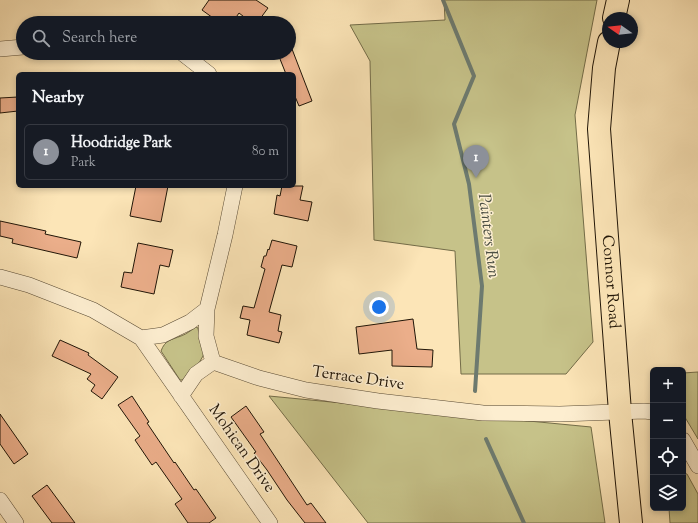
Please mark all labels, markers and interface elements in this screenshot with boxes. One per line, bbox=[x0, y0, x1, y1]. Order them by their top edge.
north arrow bbox=[602, 12, 638, 48]
search box bbox=[16, 16, 296, 60]
icon: search bbox=[30, 27, 52, 49]
text: Search here bbox=[62, 28, 137, 49]
text: Nearby bbox=[32, 86, 84, 110]
text: Hoodridge Park bbox=[71, 133, 172, 154]
text: 1 bbox=[44, 143, 48, 161]
text: 80 m bbox=[252, 143, 279, 161]
pin: 1 bbox=[463, 145, 489, 178]
text: Park bbox=[71, 154, 96, 172]
water label: Painters Run bbox=[471, 192, 505, 280]
street label: Connor Road bbox=[595, 234, 625, 330]
your location bbox=[369, 297, 389, 317]
street label: Terrace Drive bbox=[310, 361, 406, 397]
map controls bbox=[650, 367, 686, 511]
button: + bbox=[650, 367, 686, 403]
street label: Mohican Drive bbox=[202, 400, 280, 498]
button: − bbox=[650, 403, 686, 439]
button: locate bbox=[650, 439, 686, 475]
button: layers bbox=[650, 475, 686, 511]

